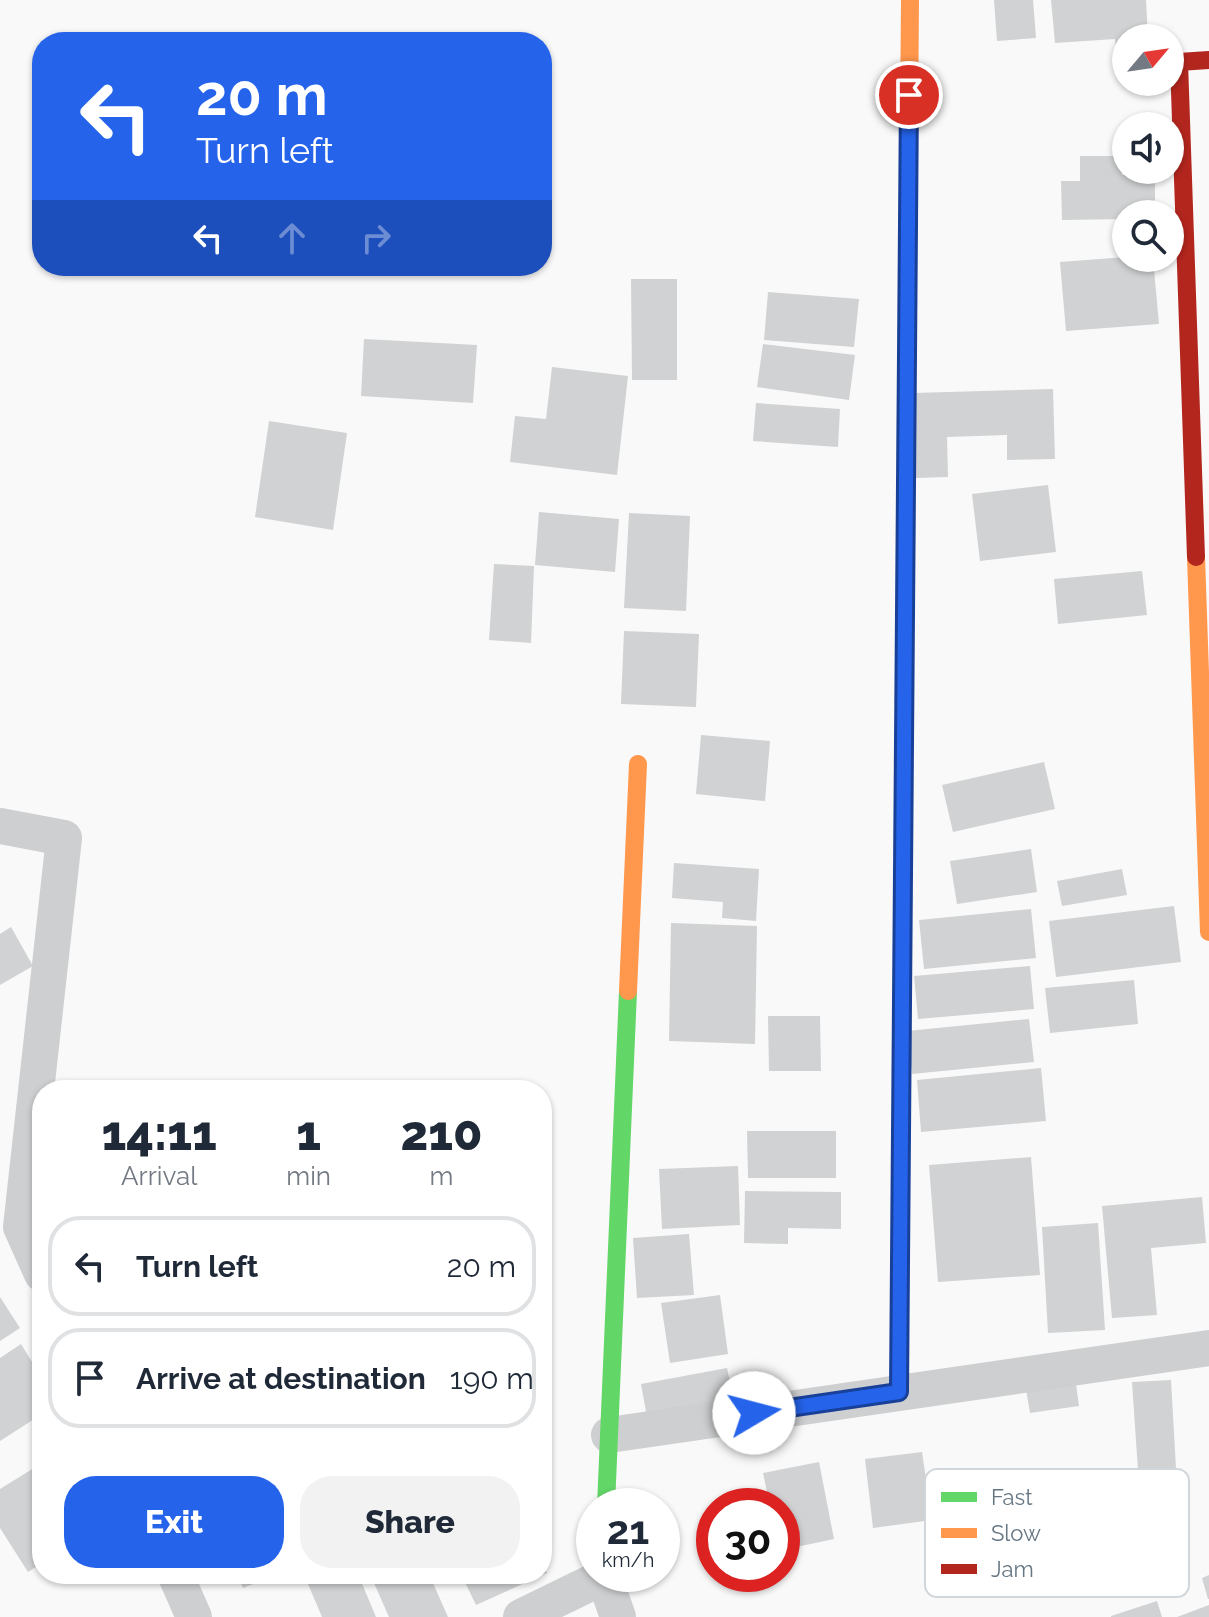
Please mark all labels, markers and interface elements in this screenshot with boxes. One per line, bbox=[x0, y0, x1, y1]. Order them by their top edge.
north arrow bbox=[1112, 24, 1184, 96]
map controls bbox=[1112, 24, 1184, 272]
pin bbox=[875, 61, 943, 129]
text: 20 m bbox=[196, 62, 328, 128]
icon: left bbox=[64, 64, 168, 168]
icon: arrive bbox=[887, 73, 931, 117]
button: sound bbox=[1112, 112, 1184, 184]
text: Turn left bbox=[196, 129, 334, 171]
button: search bbox=[1112, 200, 1184, 272]
icon: left bbox=[186, 216, 230, 260]
icon: ahead bbox=[270, 216, 314, 260]
icon: right bbox=[354, 216, 398, 260]
text: 14:11 bbox=[101, 1105, 217, 1161]
text: 1 bbox=[296, 1105, 321, 1161]
text: 210 bbox=[400, 1105, 483, 1161]
text: Arrival bbox=[121, 1161, 197, 1191]
text: min bbox=[286, 1161, 331, 1191]
text: m bbox=[430, 1161, 453, 1191]
icon: left bbox=[68, 1244, 112, 1288]
text: Turn left bbox=[136, 1249, 258, 1284]
text: 20 m bbox=[447, 1249, 516, 1284]
icon: arrive bbox=[68, 1356, 112, 1400]
text: Arrive at destination bbox=[136, 1361, 426, 1396]
text: 190 m bbox=[450, 1361, 534, 1396]
position arrow bbox=[712, 1371, 796, 1455]
legend bbox=[925, 1469, 1189, 1597]
button: Exit bbox=[64, 1476, 284, 1568]
button: Share bbox=[300, 1476, 520, 1568]
text: Fast bbox=[991, 1484, 1033, 1510]
speed limit sign: 30 bbox=[696, 1488, 800, 1592]
text: 21 bbox=[607, 1506, 649, 1553]
text: Slow bbox=[991, 1520, 1041, 1546]
text: km/h bbox=[602, 1548, 654, 1572]
text: Jam bbox=[991, 1556, 1034, 1582]

